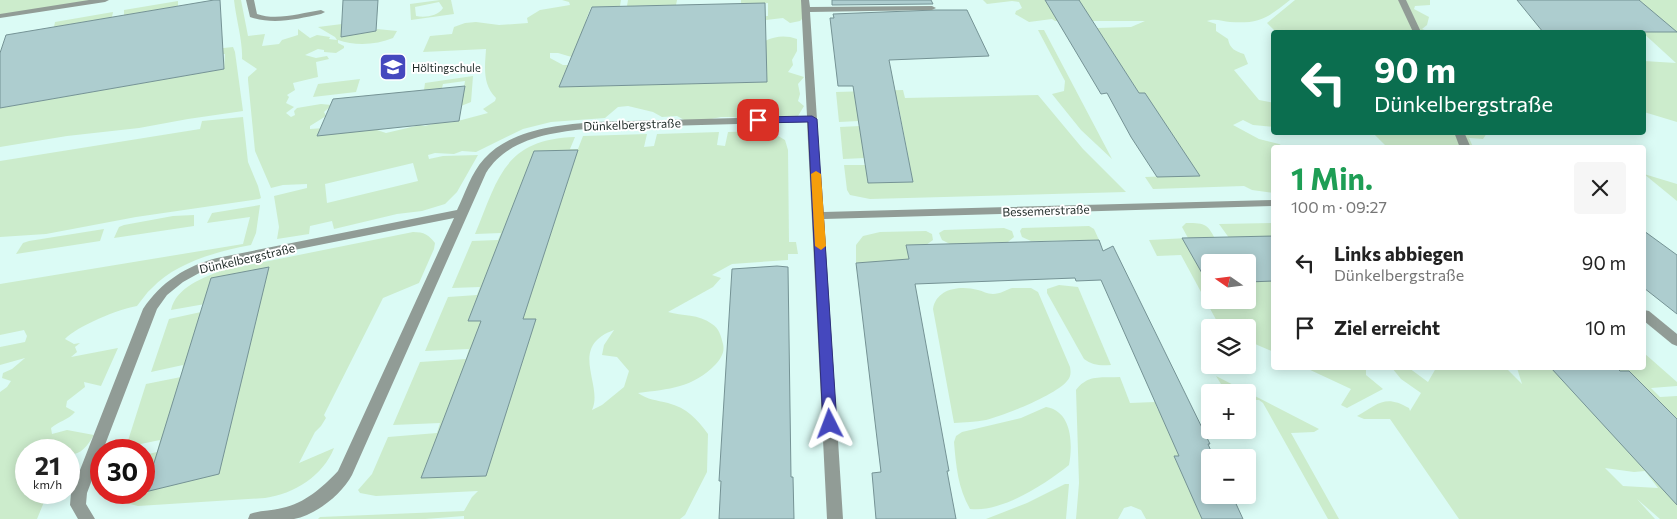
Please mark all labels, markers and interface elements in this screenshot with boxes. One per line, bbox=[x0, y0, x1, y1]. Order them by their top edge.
text: 90 m bbox=[1374, 47, 1456, 90]
icon: left bbox=[1291, 50, 1356, 115]
school or university icon: Höltingschule bbox=[378, 52, 408, 82]
place label: Höltingschule bbox=[412, 61, 481, 74]
text: Dünkelbergstraße bbox=[1374, 90, 1553, 117]
pin bbox=[737, 99, 779, 141]
icon: arrive bbox=[744, 106, 772, 134]
street label: Dünkelbergstraße bbox=[583, 115, 681, 133]
text: 1 Min. bbox=[1291, 159, 1373, 196]
button: close bbox=[1574, 162, 1626, 214]
text: 100 m · 09:27 bbox=[1291, 197, 1387, 216]
street label: Bessemerstraße bbox=[1002, 201, 1090, 219]
street label: Dünkelbergstraße bbox=[198, 240, 296, 276]
text: Links abbiegen bbox=[1334, 242, 1464, 265]
icon: left bbox=[1291, 249, 1319, 277]
text: 90 m bbox=[1582, 251, 1626, 274]
north arrow bbox=[1201, 254, 1256, 309]
map controls bbox=[1201, 254, 1256, 504]
text: Dünkelbergstraße bbox=[1334, 265, 1464, 284]
icon: arrive bbox=[1291, 314, 1319, 342]
text: Ziel erreicht bbox=[1334, 316, 1440, 339]
text: 10 m bbox=[1585, 316, 1626, 339]
button: layers bbox=[1201, 319, 1256, 374]
button: + bbox=[1201, 384, 1256, 439]
position arrow bbox=[803, 397, 855, 449]
speed limit sign: 30 bbox=[90, 439, 155, 504]
button: − bbox=[1201, 449, 1256, 504]
text: 21 bbox=[35, 450, 60, 480]
text: km/h bbox=[33, 477, 62, 491]

